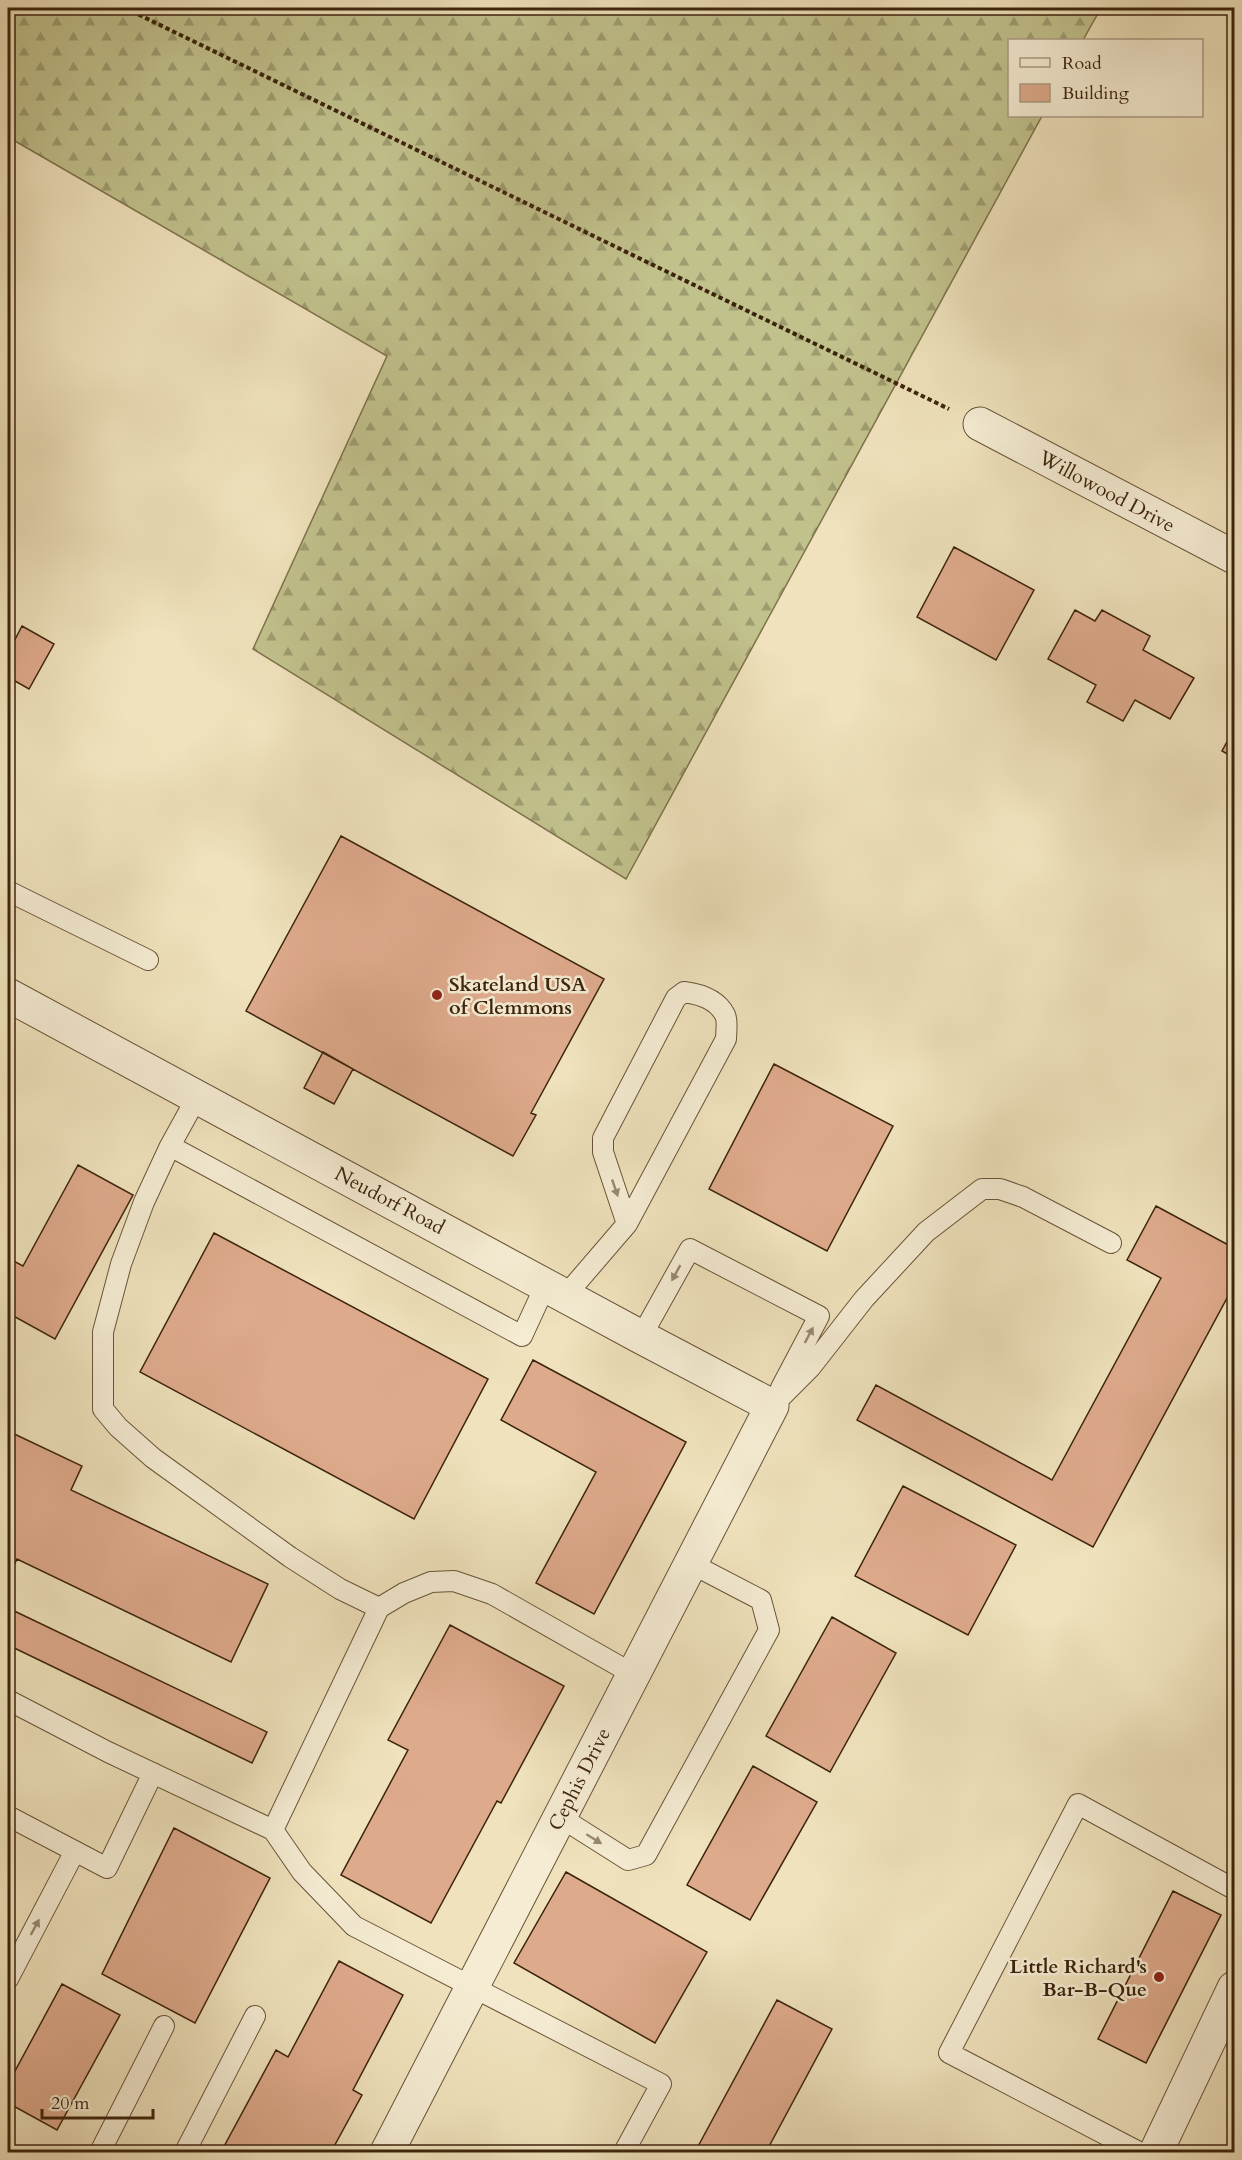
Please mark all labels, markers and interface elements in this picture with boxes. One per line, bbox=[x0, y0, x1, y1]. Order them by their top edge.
legend bbox=[1008, 39, 1203, 117]
text: Road bbox=[1062, 51, 1102, 76]
text: Building bbox=[1062, 81, 1130, 106]
street label: Willowood Drive bbox=[1033, 444, 1180, 539]
place label: Skateland USA of Clemmons bbox=[449, 971, 586, 1021]
marker: Skateland USA of Clemmons bbox=[430, 988, 444, 1002]
street label: Neudorf Road bbox=[330, 1160, 450, 1241]
one-way arrow bbox=[611, 1179, 621, 1197]
one-way arrow bbox=[671, 1265, 681, 1282]
one-way arrow bbox=[804, 1327, 814, 1344]
street label: Cephis Drive bbox=[542, 1723, 617, 1835]
one-way arrow bbox=[586, 1833, 602, 1844]
one-way arrow bbox=[30, 1919, 39, 1936]
place label: Little Richard's Bar-B-Que bbox=[1010, 1953, 1147, 2003]
marker: Little Richard's Bar-B-Que bbox=[1152, 1970, 1166, 1984]
scale bar bbox=[42, 2082, 153, 2120]
text: 20 m bbox=[51, 2091, 90, 2116]

